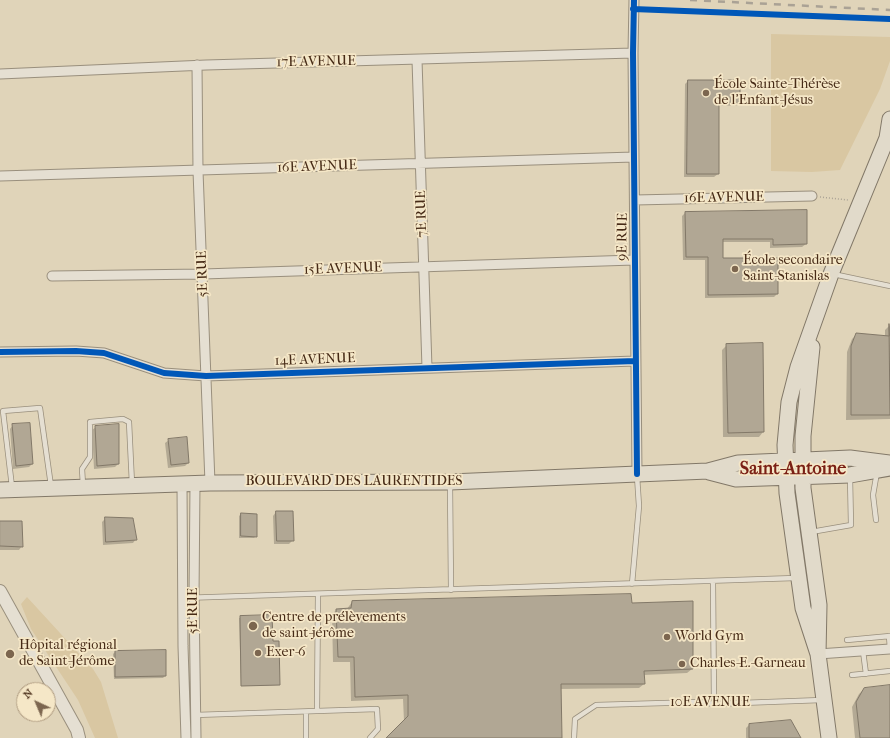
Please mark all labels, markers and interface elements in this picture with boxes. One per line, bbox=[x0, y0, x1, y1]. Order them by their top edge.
street label: 17E AVENUE bbox=[276, 53, 356, 71]
place label: École Sainte-Thérèse de l'Enfant-Jésus bbox=[714, 77, 840, 110]
marker: École Sainte-Thérèse de l'Enfant-Jésus bbox=[701, 88, 711, 98]
street label: 16E AVENUE bbox=[277, 157, 357, 177]
street label: 16E AVENUE bbox=[684, 189, 764, 207]
street label: 7E RUE bbox=[413, 190, 431, 238]
street label: 9E RUE bbox=[614, 213, 632, 261]
street label: 5E RUE bbox=[194, 250, 212, 298]
place label: École secondaire Saint-Stanislas bbox=[743, 253, 843, 286]
street label: 15E AVENUE bbox=[303, 259, 383, 279]
marker: École secondaire Saint-Stanislas bbox=[730, 264, 740, 274]
street label: 14E AVENUE bbox=[274, 350, 356, 370]
district label: Saint-Antoine bbox=[740, 459, 846, 481]
street label: BOULEVARD DES LAURENTIDES bbox=[245, 474, 463, 490]
street label: 5E RUE bbox=[186, 588, 202, 634]
place label: Centre de prélèvements de saint-jérôme bbox=[262, 610, 406, 642]
marker: Centre de prélèvements de saint-jérôme bbox=[247, 620, 259, 632]
place label: World Gym bbox=[675, 629, 744, 645]
marker: World Gym bbox=[662, 632, 672, 642]
place label: Hôpital régional de Saint-Jérôme bbox=[19, 638, 117, 670]
place label: Exer-6 bbox=[266, 645, 306, 661]
marker: Hôpital régional de Saint-Jérôme bbox=[4, 648, 16, 660]
marker: Exer-6 bbox=[253, 648, 263, 658]
place label: Charles-E.-Garneau bbox=[690, 656, 806, 672]
marker: Charles-E.-Garneau bbox=[677, 659, 687, 669]
north arrow bbox=[16, 682, 56, 722]
text: N bbox=[20, 686, 36, 701]
street label: 10E AVENUE bbox=[670, 695, 750, 711]

